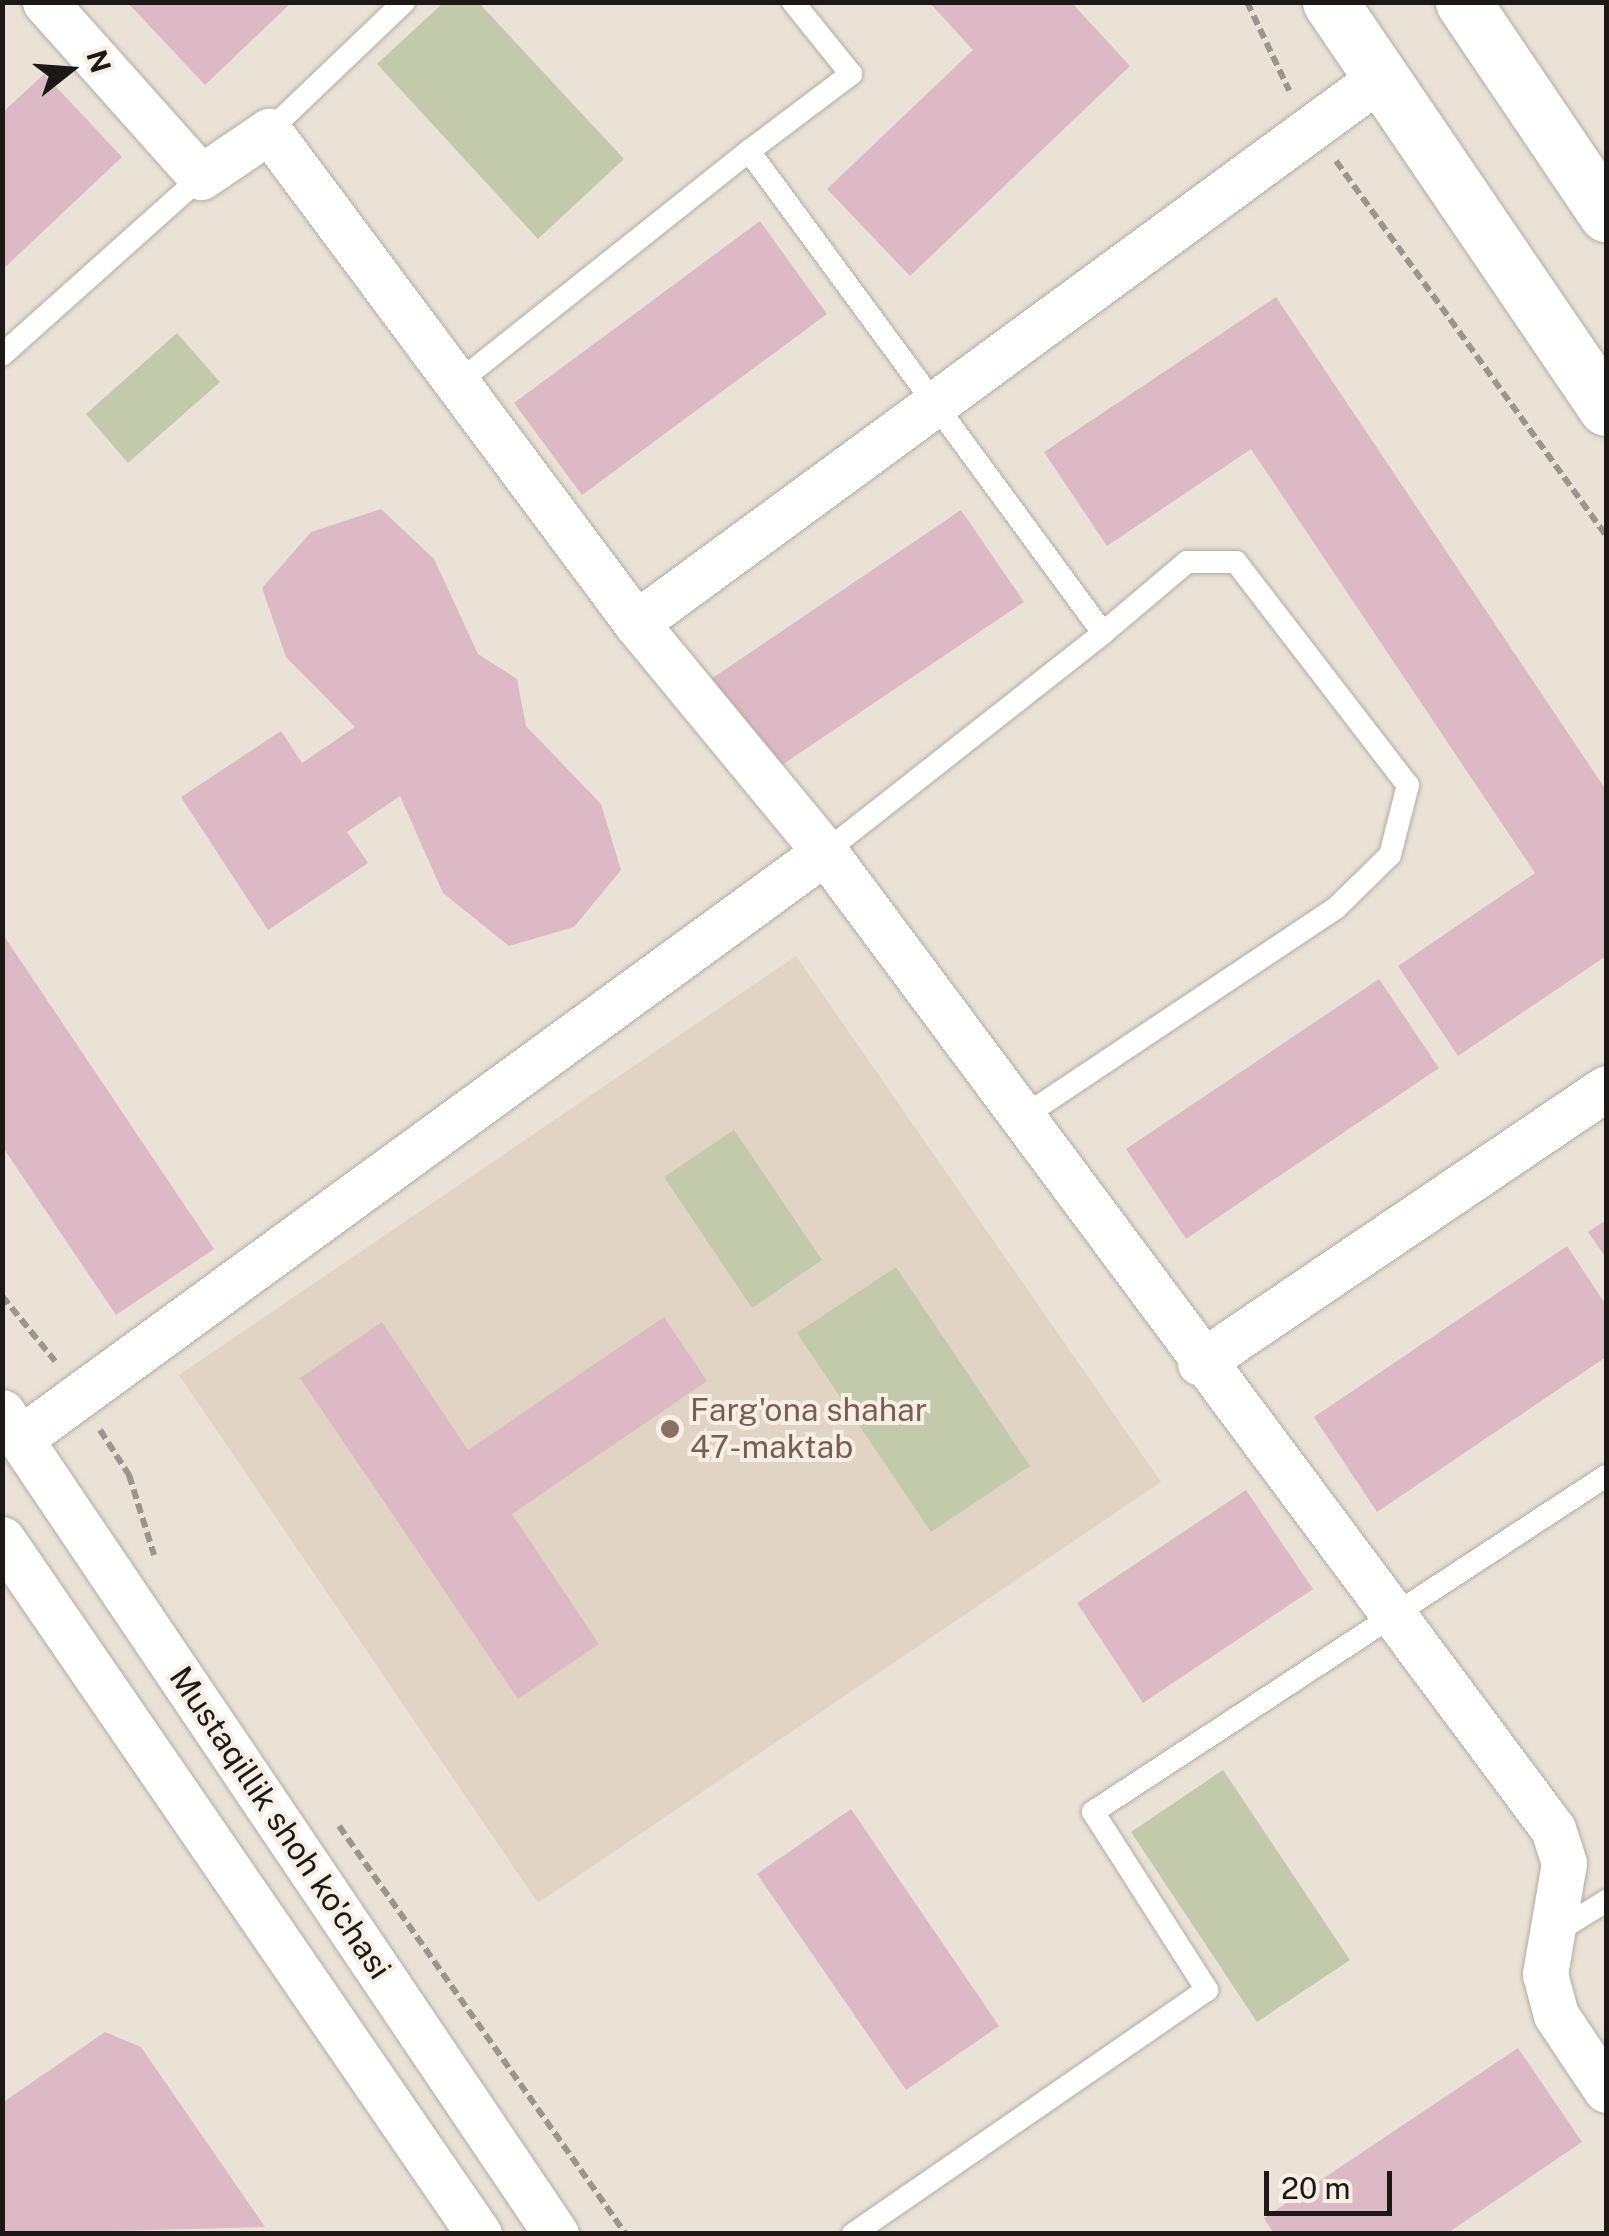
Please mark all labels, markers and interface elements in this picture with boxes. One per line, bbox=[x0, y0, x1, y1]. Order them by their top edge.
north arrow bbox=[20, 20, 120, 120]
text: N bbox=[80, 46, 118, 76]
place label: Farg'ona shahar 47-maktab bbox=[690, 1392, 927, 1467]
marker: Farg'ona shahar 47-maktab bbox=[659, 1418, 681, 1440]
street label: Mustaqillik shoh ko'chasi bbox=[161, 1660, 399, 1986]
scale bar bbox=[1269, 2151, 1396, 2213]
text: 20 m bbox=[1281, 2170, 1350, 2206]

